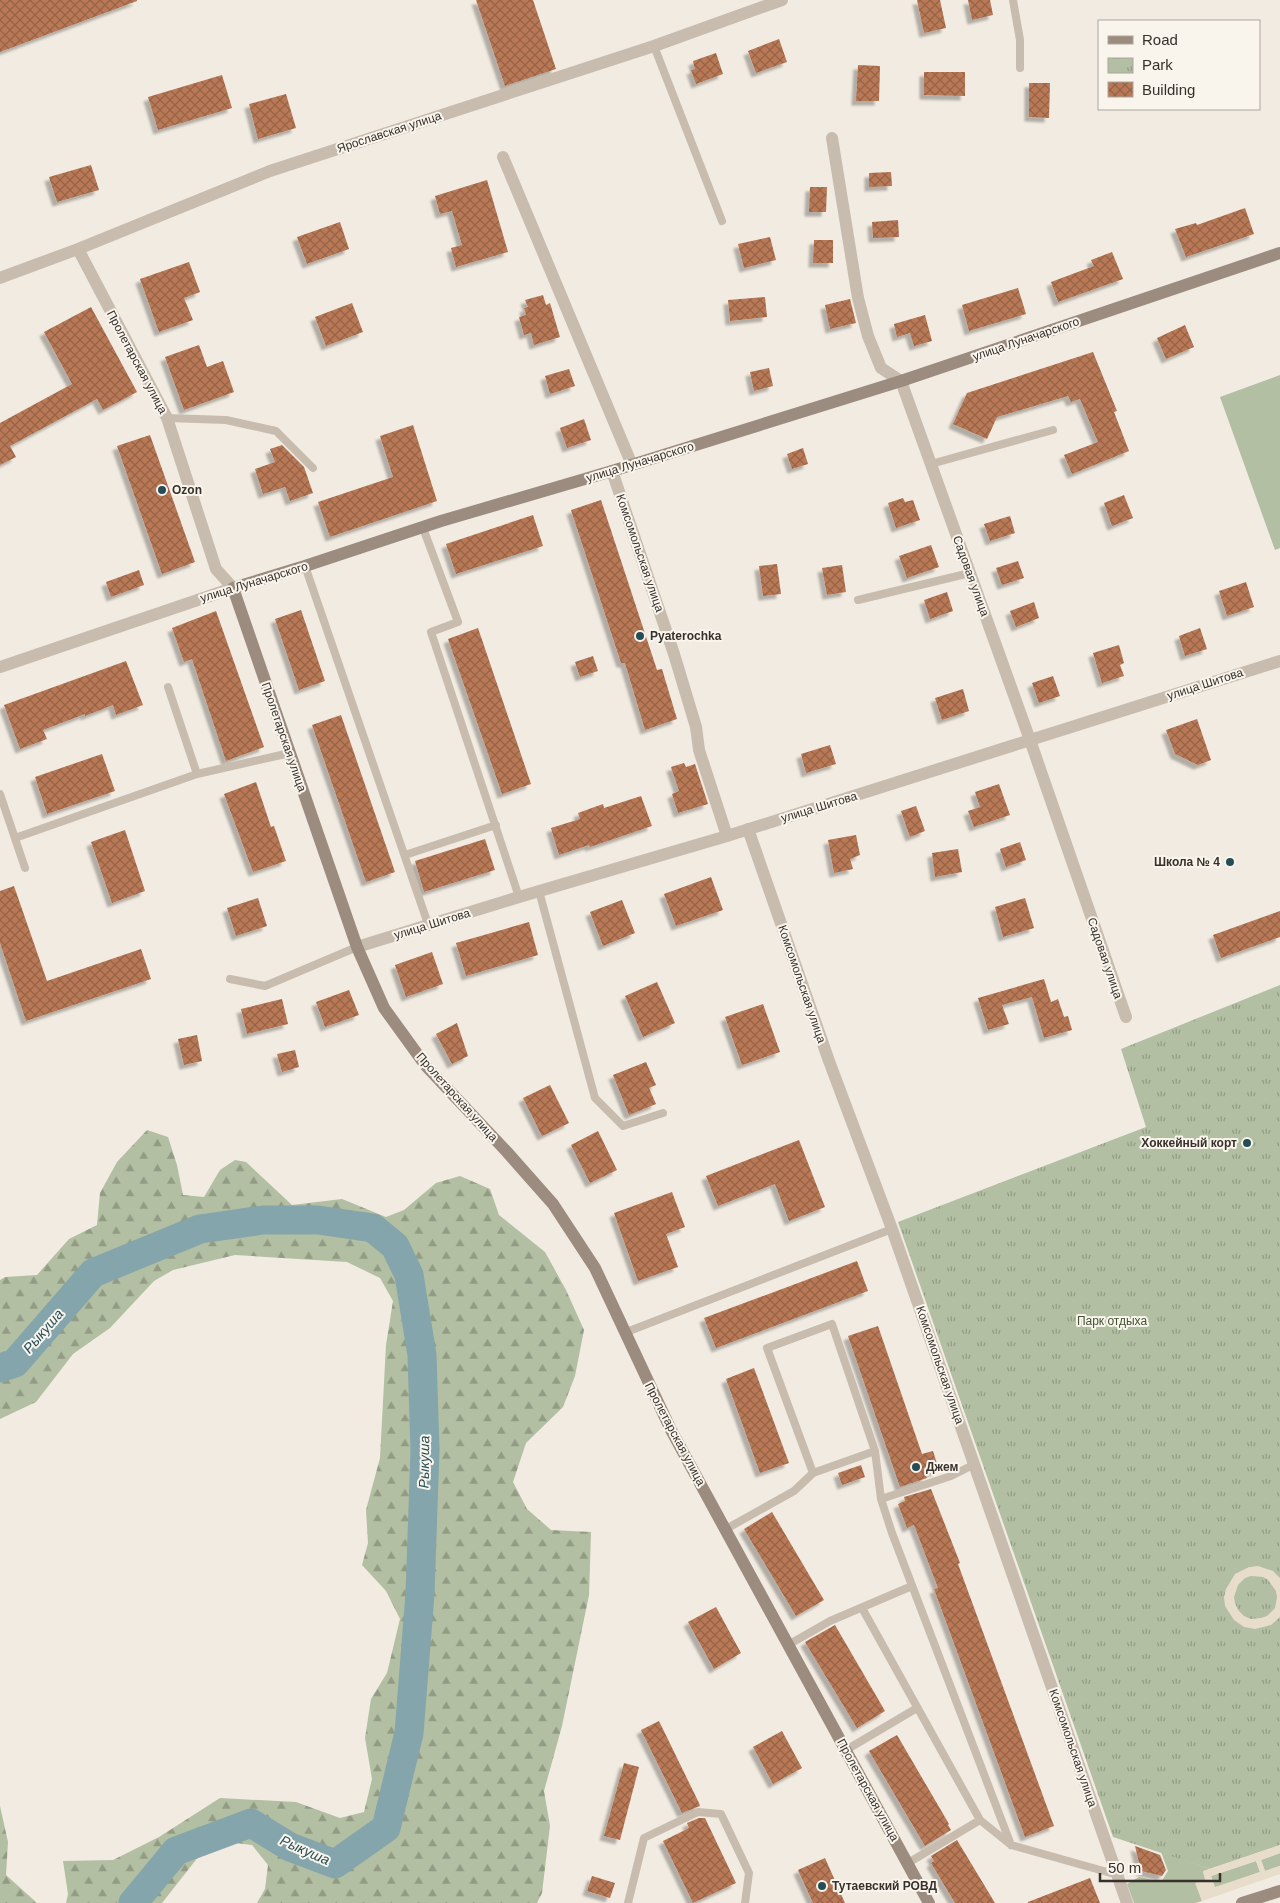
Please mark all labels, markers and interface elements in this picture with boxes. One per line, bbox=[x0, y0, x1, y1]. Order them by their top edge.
legend bbox=[1098, 20, 1260, 110]
text: Road bbox=[1142, 31, 1178, 48]
text: Park bbox=[1142, 56, 1173, 73]
text: Building bbox=[1142, 81, 1195, 98]
street label: Ярославская улица bbox=[335, 108, 443, 155]
street label: Пролетарская улица bbox=[104, 308, 170, 416]
street label: улица Луначарского bbox=[971, 314, 1081, 364]
street label: улица Луначарского bbox=[584, 439, 696, 485]
place label: Ozon bbox=[172, 483, 202, 497]
marker: Ozon bbox=[156, 484, 168, 496]
street label: Комсомольская улица bbox=[613, 492, 667, 614]
street label: Садовая улица bbox=[950, 534, 992, 619]
street label: улица Луначарского bbox=[198, 559, 310, 605]
place label: Pyaterochka bbox=[650, 629, 722, 643]
marker: Pyaterochka bbox=[634, 630, 646, 642]
street label: улица Шитова bbox=[1165, 665, 1245, 703]
street label: Пролетарская улица bbox=[259, 680, 309, 794]
street label: улица Шитова bbox=[779, 789, 859, 825]
place label: Школа № 4 bbox=[1154, 855, 1220, 869]
marker: Школа № 4 bbox=[1224, 856, 1236, 868]
street label: улица Шитова bbox=[392, 906, 472, 942]
street label: Садовая улица bbox=[1085, 916, 1126, 1001]
street label: Комсомольская улица bbox=[775, 923, 829, 1045]
street label: Пролетарская улица bbox=[413, 1050, 501, 1145]
place label: Хоккейный корт bbox=[1141, 1136, 1237, 1150]
marker: Хоккейный корт bbox=[1241, 1137, 1253, 1149]
street label: Комсомольская улица bbox=[913, 1304, 967, 1426]
water label: Рыкуша bbox=[20, 1306, 66, 1356]
park label: Парк отдыха bbox=[1077, 1314, 1147, 1328]
street label: Пролетарская улица bbox=[642, 1380, 708, 1488]
water label: Рыкуша bbox=[416, 1435, 432, 1488]
place label: Джем bbox=[926, 1460, 958, 1474]
marker: Джем bbox=[910, 1461, 922, 1473]
street label: Комсомольская улица bbox=[1046, 1687, 1100, 1809]
street label: Пролетарская улица bbox=[834, 1736, 902, 1844]
water label: Рыкуша bbox=[278, 1832, 332, 1868]
scale bar bbox=[1100, 1850, 1220, 1882]
text: 50 m bbox=[1108, 1859, 1141, 1876]
place label: Тутаевский РОВД bbox=[832, 1879, 937, 1893]
marker: Тутаевский РОВД bbox=[816, 1880, 828, 1892]

